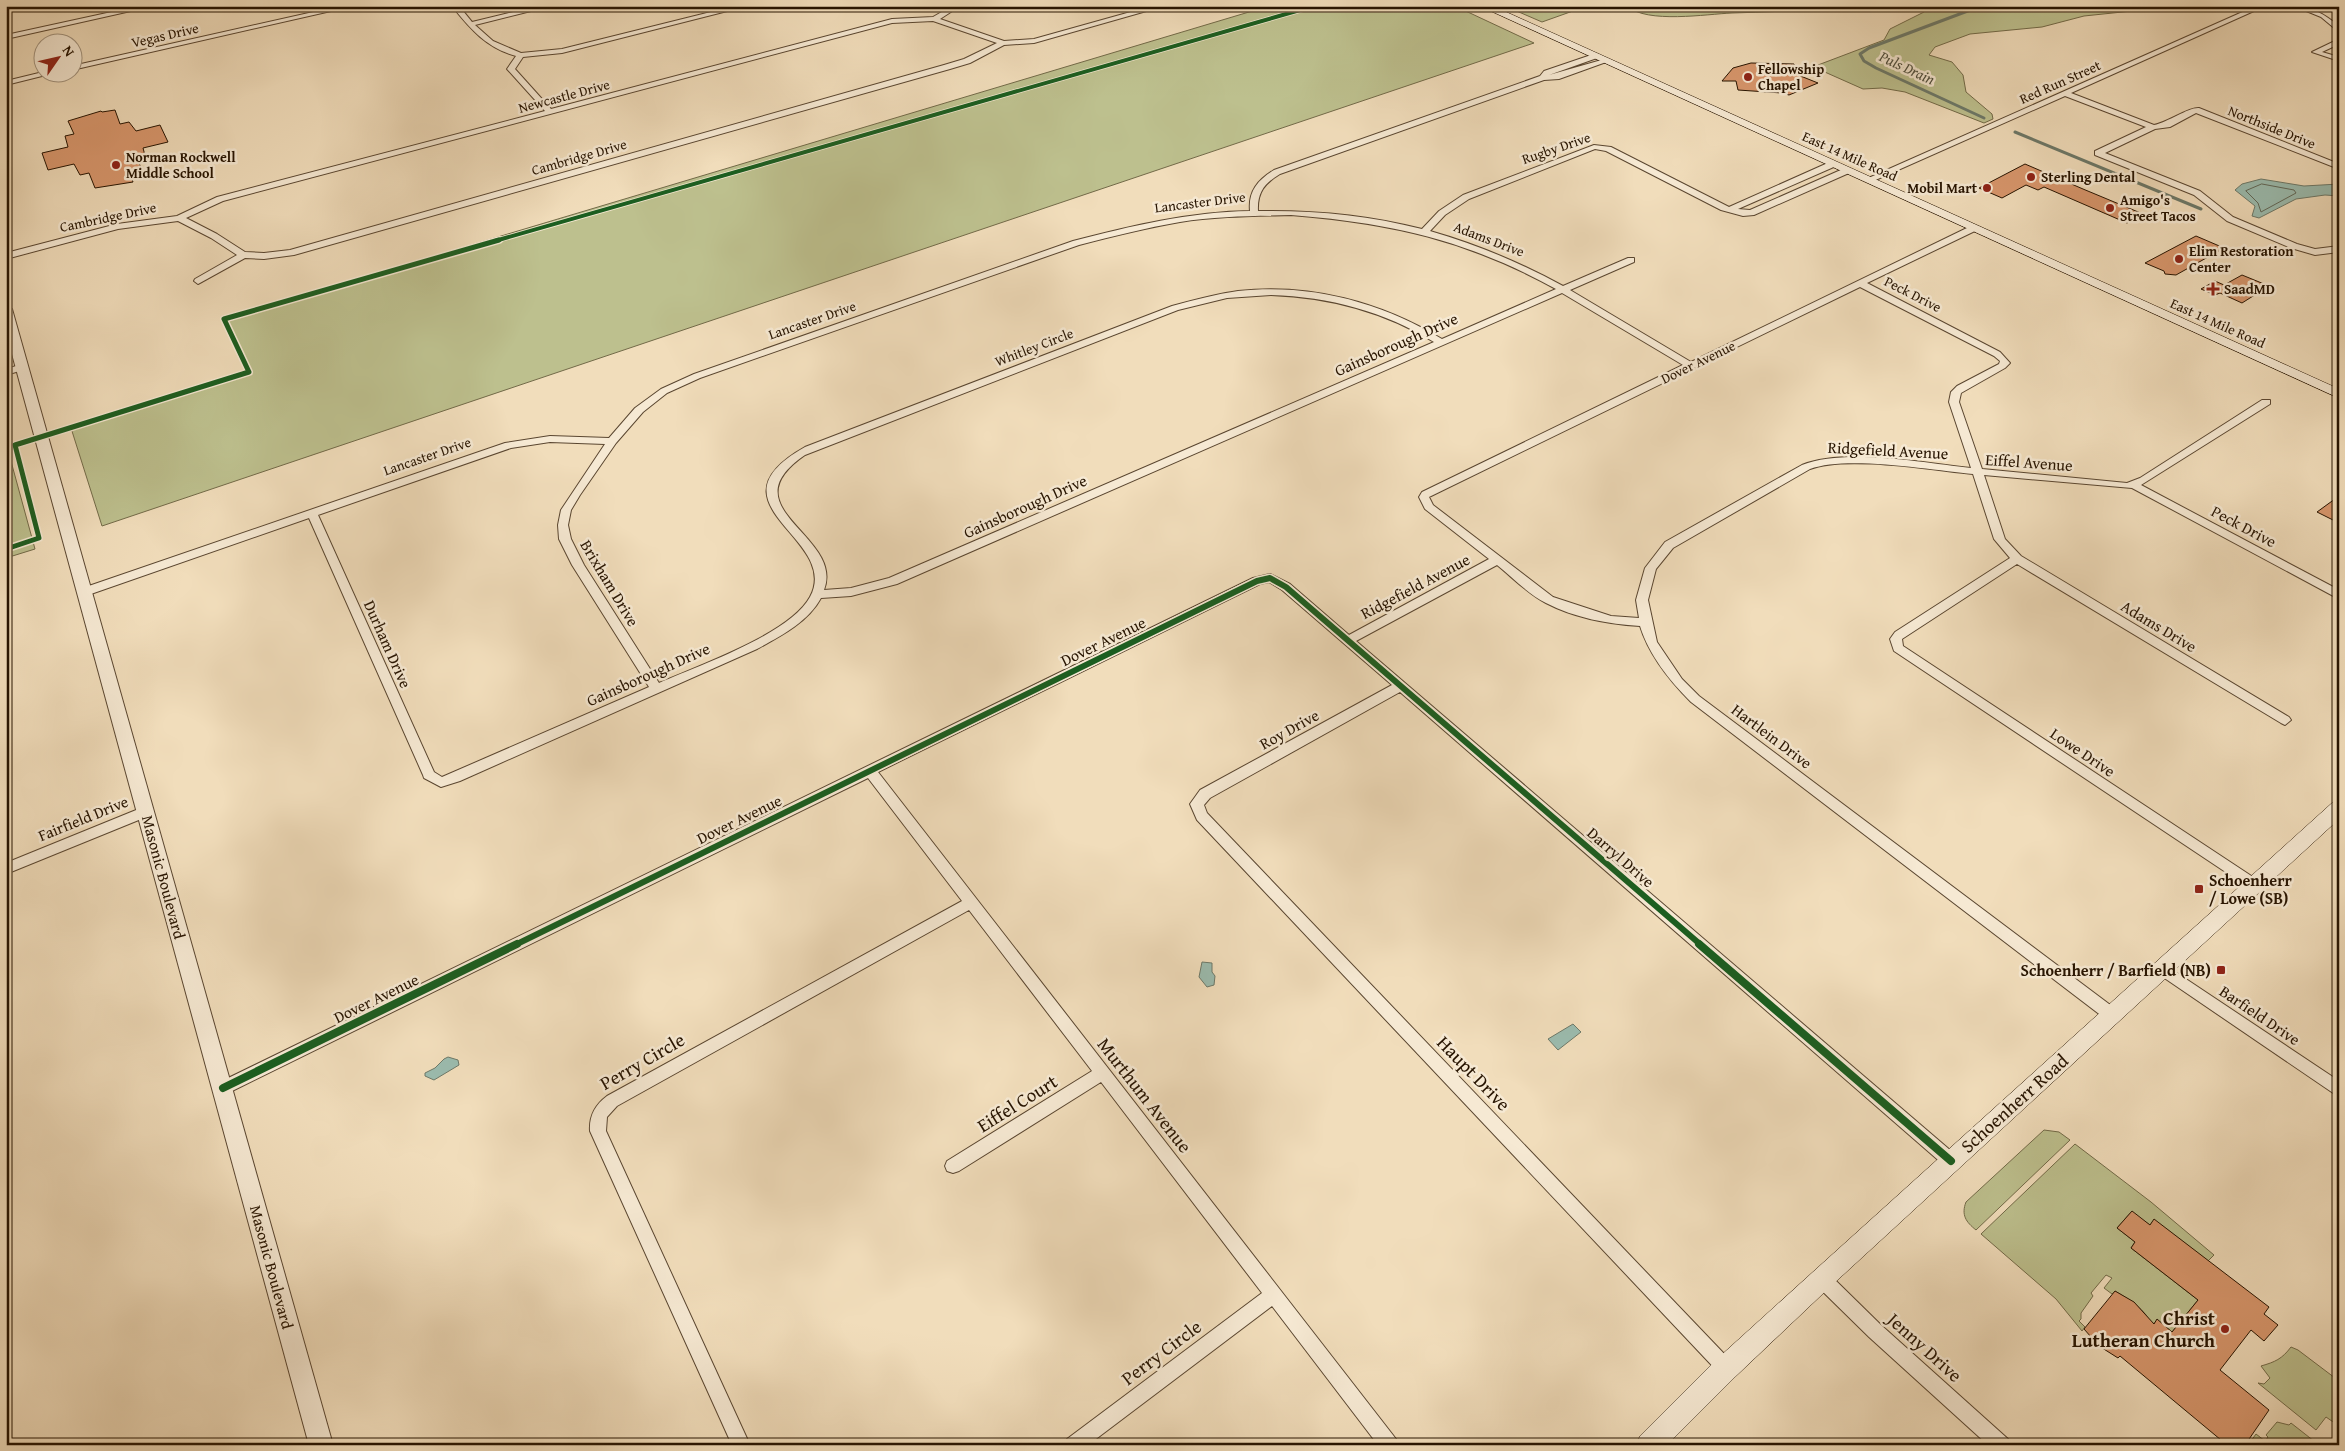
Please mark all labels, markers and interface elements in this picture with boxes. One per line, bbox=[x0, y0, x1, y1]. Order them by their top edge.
street label: Vegas Drive bbox=[129, 17, 201, 52]
north arrow bbox=[32, 32, 82, 82]
text: N bbox=[58, 41, 80, 61]
water label: Puls Drain bbox=[1875, 45, 1939, 90]
street label: Red Run Street bbox=[2016, 55, 2104, 109]
place label: Fellowship Chapel bbox=[1758, 59, 1824, 95]
marker: Fellowship Chapel bbox=[1742, 71, 1754, 83]
street label: Newcastle Drive bbox=[516, 74, 612, 118]
street label: Northside Drive bbox=[2225, 100, 2319, 154]
street label: East 14 Mile Road bbox=[1799, 126, 1901, 186]
street label: Rugby Drive bbox=[1519, 127, 1593, 169]
street label: Cambridge Drive bbox=[529, 134, 629, 180]
place label: Norman Rockwell Middle School bbox=[126, 147, 236, 183]
marker: Norman Rockwell Middle School bbox=[110, 159, 122, 171]
place label: Sterling Dental bbox=[2041, 167, 2136, 187]
marker: Sterling Dental bbox=[2025, 171, 2037, 183]
place label: Mobil Mart bbox=[1907, 178, 1978, 198]
marker: Mobil Mart bbox=[1981, 182, 1993, 194]
street label: Lancaster Drive bbox=[1153, 186, 1247, 217]
place label: Amigo's Street Tacos bbox=[2120, 190, 2196, 226]
street label: Cambridge Drive bbox=[58, 197, 158, 237]
marker: Amigo's Street Tacos bbox=[2104, 202, 2116, 214]
street label: Adams Drive bbox=[1451, 216, 1528, 262]
place label: Elim Restoration Center bbox=[2189, 241, 2294, 277]
marker: Elim Restoration Center bbox=[2173, 253, 2185, 265]
street label: Peck Drive bbox=[1881, 271, 1945, 317]
place label: SaadMD bbox=[2224, 279, 2275, 299]
marker: SaadMD bbox=[2206, 282, 2220, 296]
street label: East 14 Mile Road bbox=[2167, 293, 2269, 353]
street label: Lancaster Drive bbox=[766, 296, 859, 344]
street label: Gainsborough Drive bbox=[1330, 306, 1462, 382]
street label: Whitley Circle bbox=[992, 323, 1077, 371]
street label: Dover Avenue bbox=[1657, 335, 1739, 389]
street label: Lancaster Drive bbox=[381, 432, 474, 480]
street label: Ridgefield Avenue bbox=[1827, 435, 1949, 465]
street label: Eiffel Avenue bbox=[1985, 447, 2073, 477]
street label: Gainsborough Drive bbox=[959, 468, 1091, 544]
street label: Peck Drive bbox=[2207, 499, 2281, 553]
street label: Brixham Drive bbox=[575, 535, 645, 631]
street label: Ridgefield Avenue bbox=[1356, 547, 1474, 625]
street label: Adams Drive bbox=[2117, 594, 2201, 658]
street label: Durham Drive bbox=[358, 596, 418, 692]
street label: Dover Avenue bbox=[1056, 610, 1150, 672]
street label: Gainsborough Drive bbox=[582, 636, 714, 712]
street label: Hartlein Drive bbox=[1727, 698, 1817, 774]
street label: Roy Drive bbox=[1255, 703, 1323, 755]
street label: Lowe Drive bbox=[2046, 721, 2120, 783]
street label: Dover Avenue bbox=[692, 788, 786, 850]
street label: Fairfield Drive bbox=[34, 789, 132, 847]
street label: Masonic Boulevard bbox=[136, 812, 192, 942]
street label: Darryl Drive bbox=[1582, 821, 1660, 893]
place label: Schoenherr / Lowe (SB) bbox=[2209, 868, 2292, 910]
marker: Schoenherr / Lowe (SB) bbox=[2193, 883, 2205, 895]
place label: Schoenherr / Barfield (NB) bbox=[2021, 958, 2211, 982]
marker: Schoenherr / Barfield (NB) bbox=[2215, 964, 2227, 976]
street label: Dover Avenue bbox=[329, 967, 423, 1029]
street label: Barfield Drive bbox=[2215, 979, 2305, 1051]
street label: Perry Circle bbox=[594, 1025, 690, 1097]
street label: Haupt Drive bbox=[1431, 1029, 1517, 1117]
street label: Murthum Avenue bbox=[1091, 1031, 1199, 1159]
street label: Schoenherr Road bbox=[1954, 1046, 2075, 1159]
street label: Eiffel Court bbox=[971, 1067, 1063, 1139]
street label: Masonic Boulevard bbox=[244, 1202, 300, 1332]
street label: Jenny Drive bbox=[1880, 1304, 1969, 1388]
place label: Christ Lutheran Church bbox=[2072, 1304, 2216, 1354]
street label: Perry Circle bbox=[1115, 1312, 1207, 1391]
marker: Christ Lutheran Church bbox=[2219, 1323, 2231, 1335]

